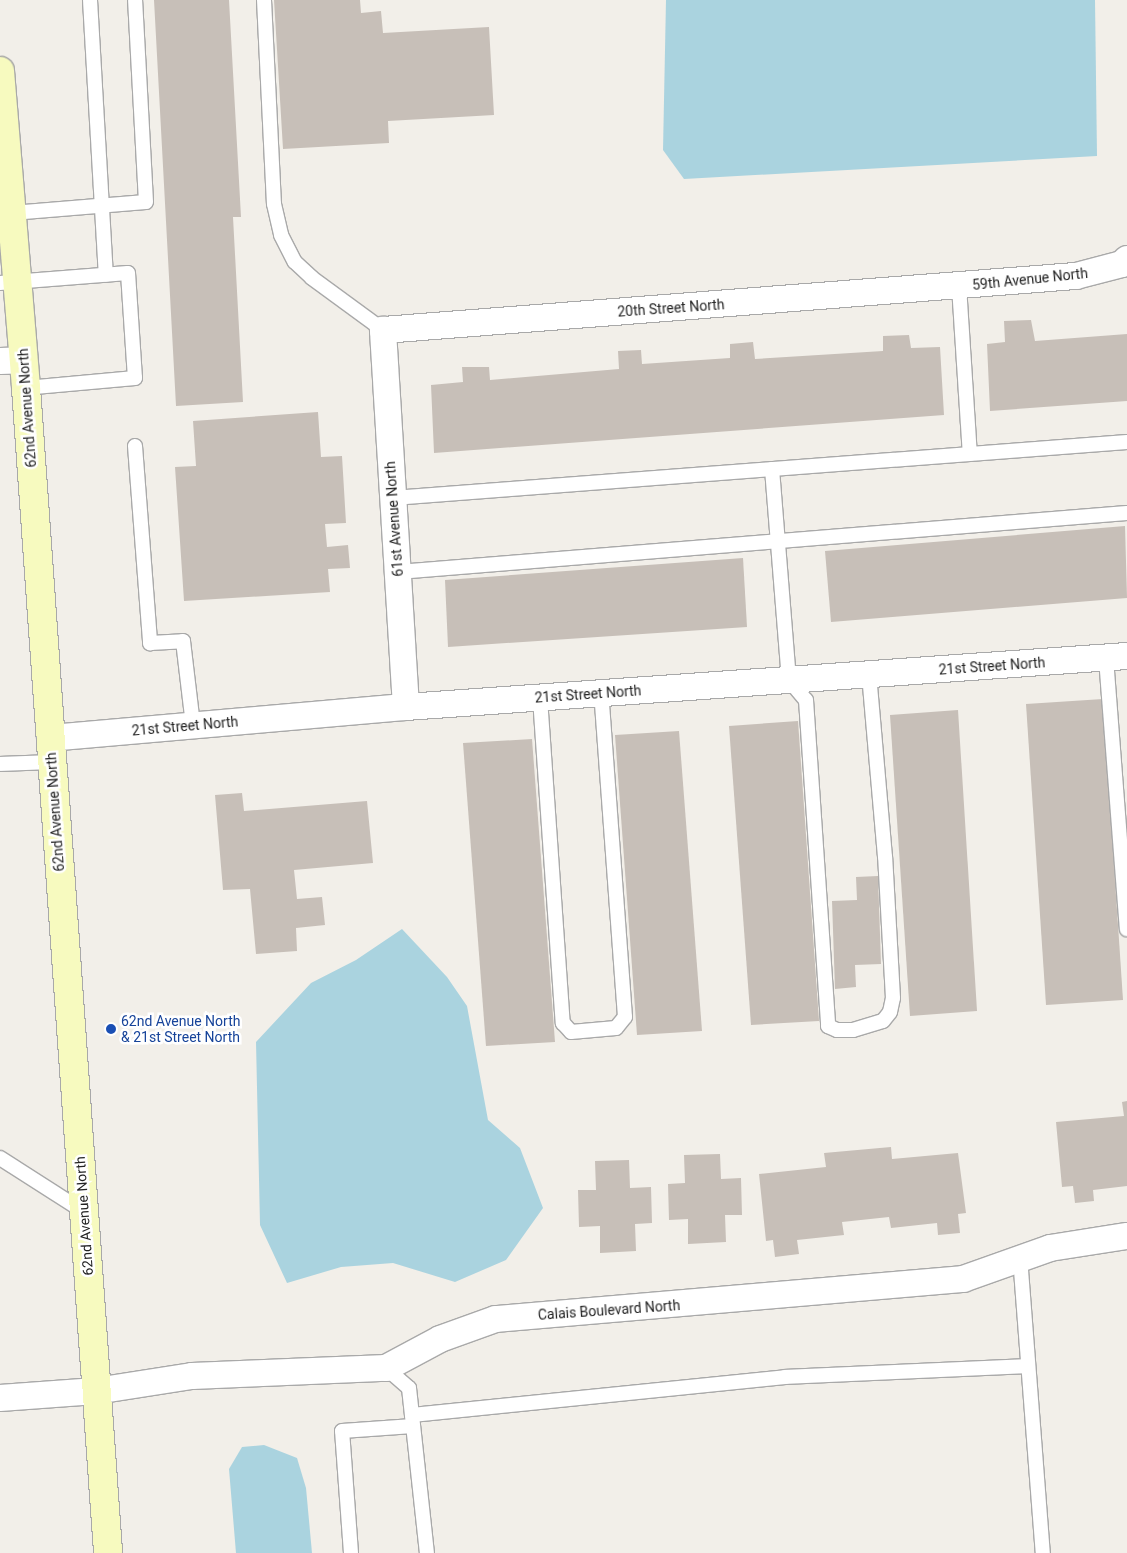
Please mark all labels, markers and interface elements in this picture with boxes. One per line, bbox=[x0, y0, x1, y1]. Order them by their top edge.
street label: 59th Avenue North bbox=[971, 265, 1089, 293]
street label: 20th Street North bbox=[617, 296, 725, 320]
street label: 62nd Avenue North bbox=[14, 348, 40, 468]
street label: 61st Avenue North bbox=[382, 461, 406, 577]
street label: 21st Street North bbox=[938, 654, 1046, 678]
street label: 21st Street North bbox=[534, 682, 642, 706]
street label: 21st Street North bbox=[131, 713, 239, 739]
street label: 62nd Avenue North bbox=[42, 752, 68, 872]
place label: 62nd Avenue North & 21st Street North bbox=[121, 1013, 240, 1046]
marker: 62nd Avenue North & 21st Street North bbox=[105, 1023, 117, 1035]
street label: 62nd Avenue North bbox=[71, 1156, 97, 1276]
street label: Calais Boulevard North bbox=[537, 1297, 681, 1323]

